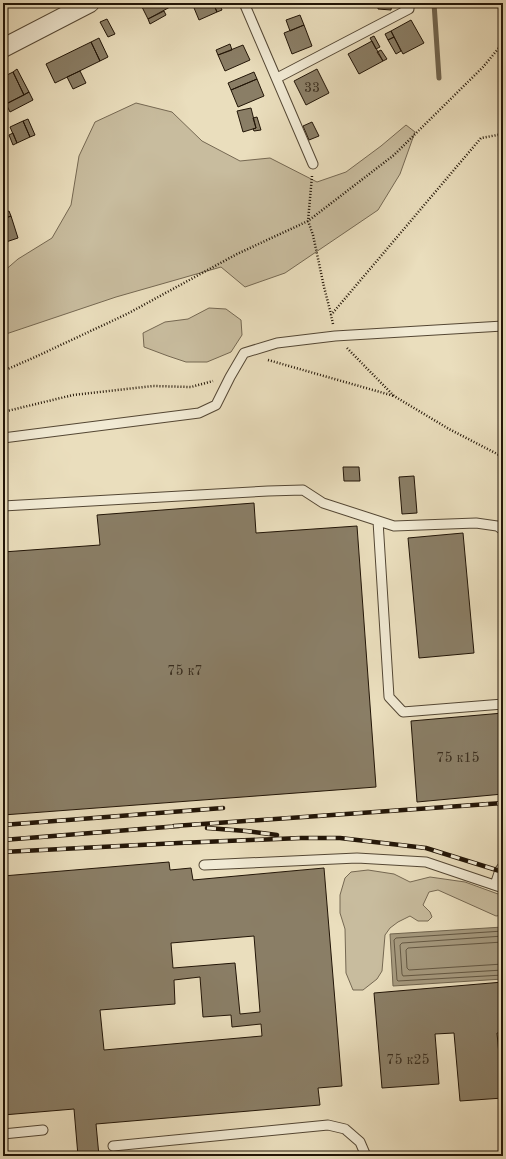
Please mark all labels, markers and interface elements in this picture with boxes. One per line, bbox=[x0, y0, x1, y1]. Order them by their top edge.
house number: 33 bbox=[304, 81, 320, 95]
house number: 75 к7 bbox=[167, 664, 203, 678]
house number: 75 к15 bbox=[436, 751, 480, 765]
house number: 75 к25 bbox=[386, 1053, 430, 1067]

